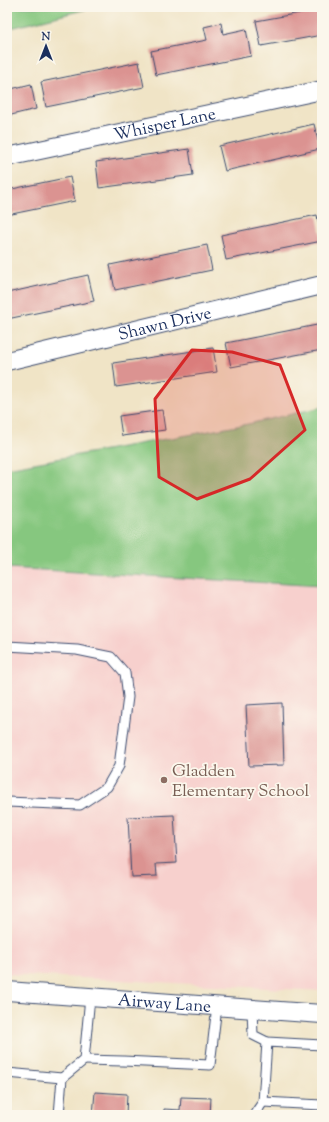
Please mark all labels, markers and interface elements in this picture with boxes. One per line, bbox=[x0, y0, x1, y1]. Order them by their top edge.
north arrow bbox=[26, 26, 66, 66]
text: N bbox=[41, 29, 51, 45]
street label: Whisper Lane bbox=[112, 103, 218, 148]
street label: Shawn Drive bbox=[116, 302, 214, 348]
place label: Gladden Elementary School bbox=[172, 760, 309, 804]
marker: Gladden Elementary School bbox=[159, 775, 169, 785]
street label: Airway Lane bbox=[117, 989, 212, 1020]

